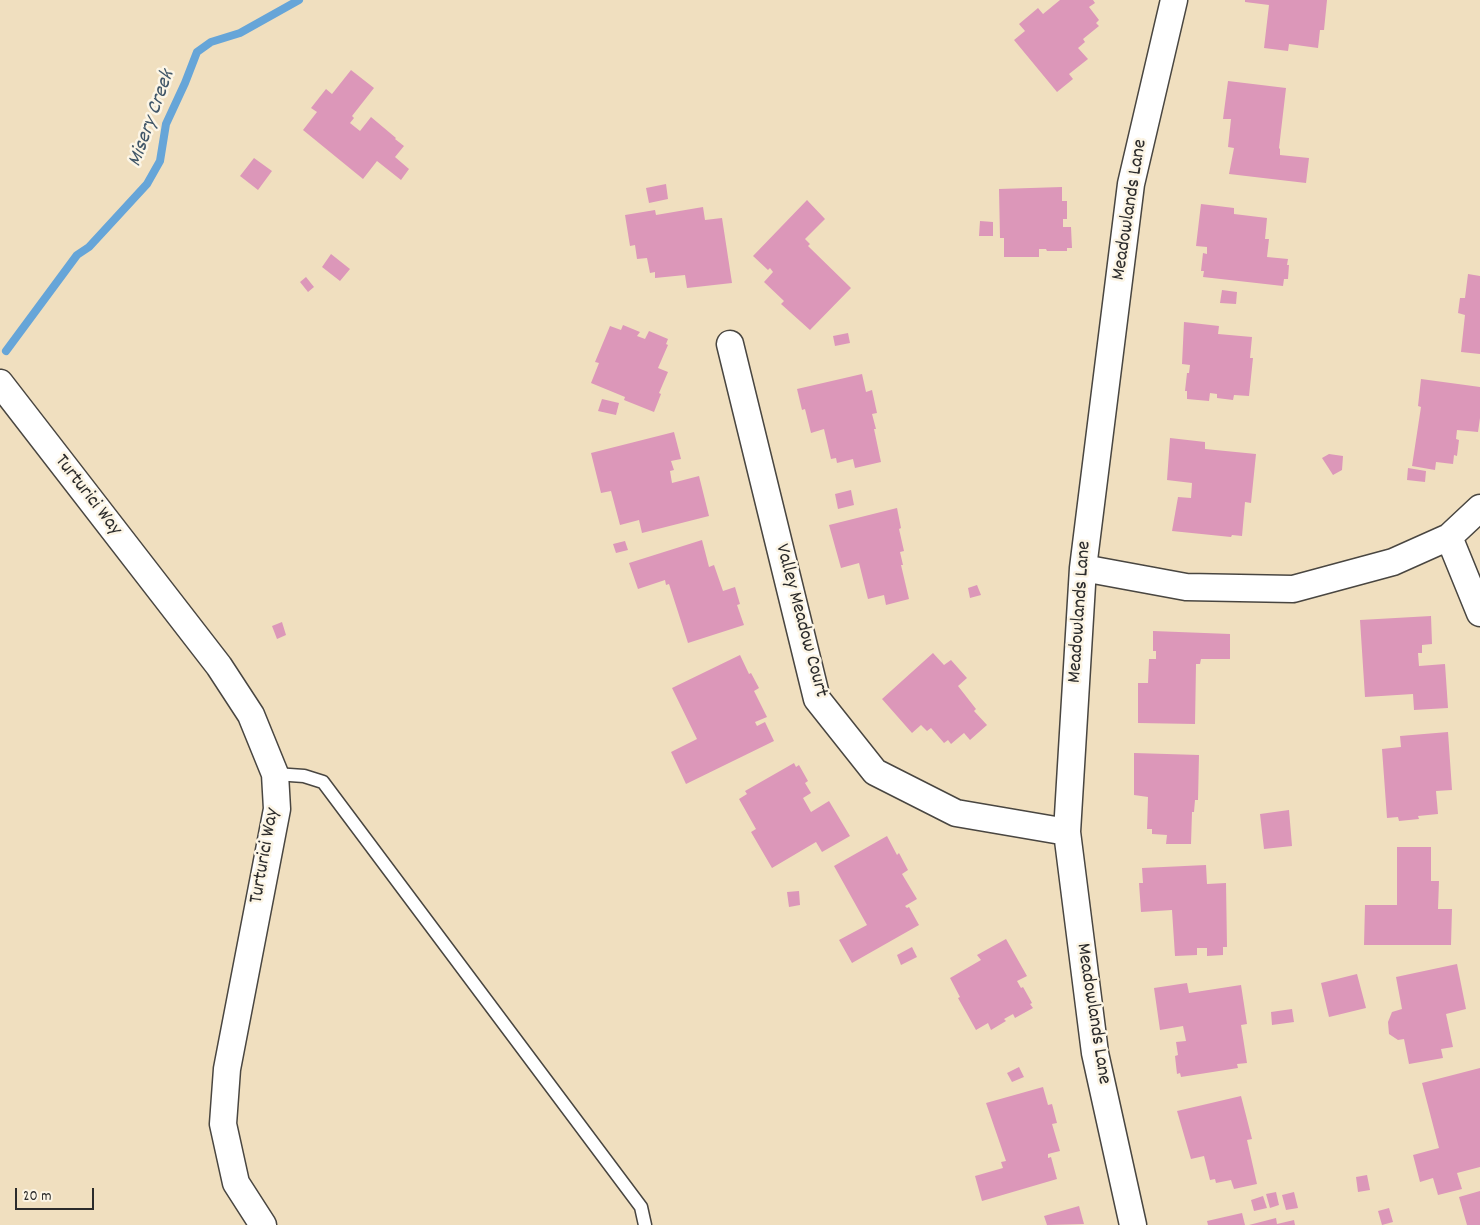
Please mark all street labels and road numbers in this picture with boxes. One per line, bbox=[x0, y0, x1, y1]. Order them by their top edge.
street label: Meadowlands Lane bbox=[1108, 138, 1154, 282]
street label: Turturici Way bbox=[48, 451, 126, 541]
street label: Meadowlands Lane bbox=[1064, 540, 1098, 684]
street label: Valley Meadow Court bbox=[768, 542, 832, 700]
street label: Turturici Way bbox=[246, 806, 286, 906]
street label: Meadowlands Lane bbox=[1069, 942, 1115, 1086]

